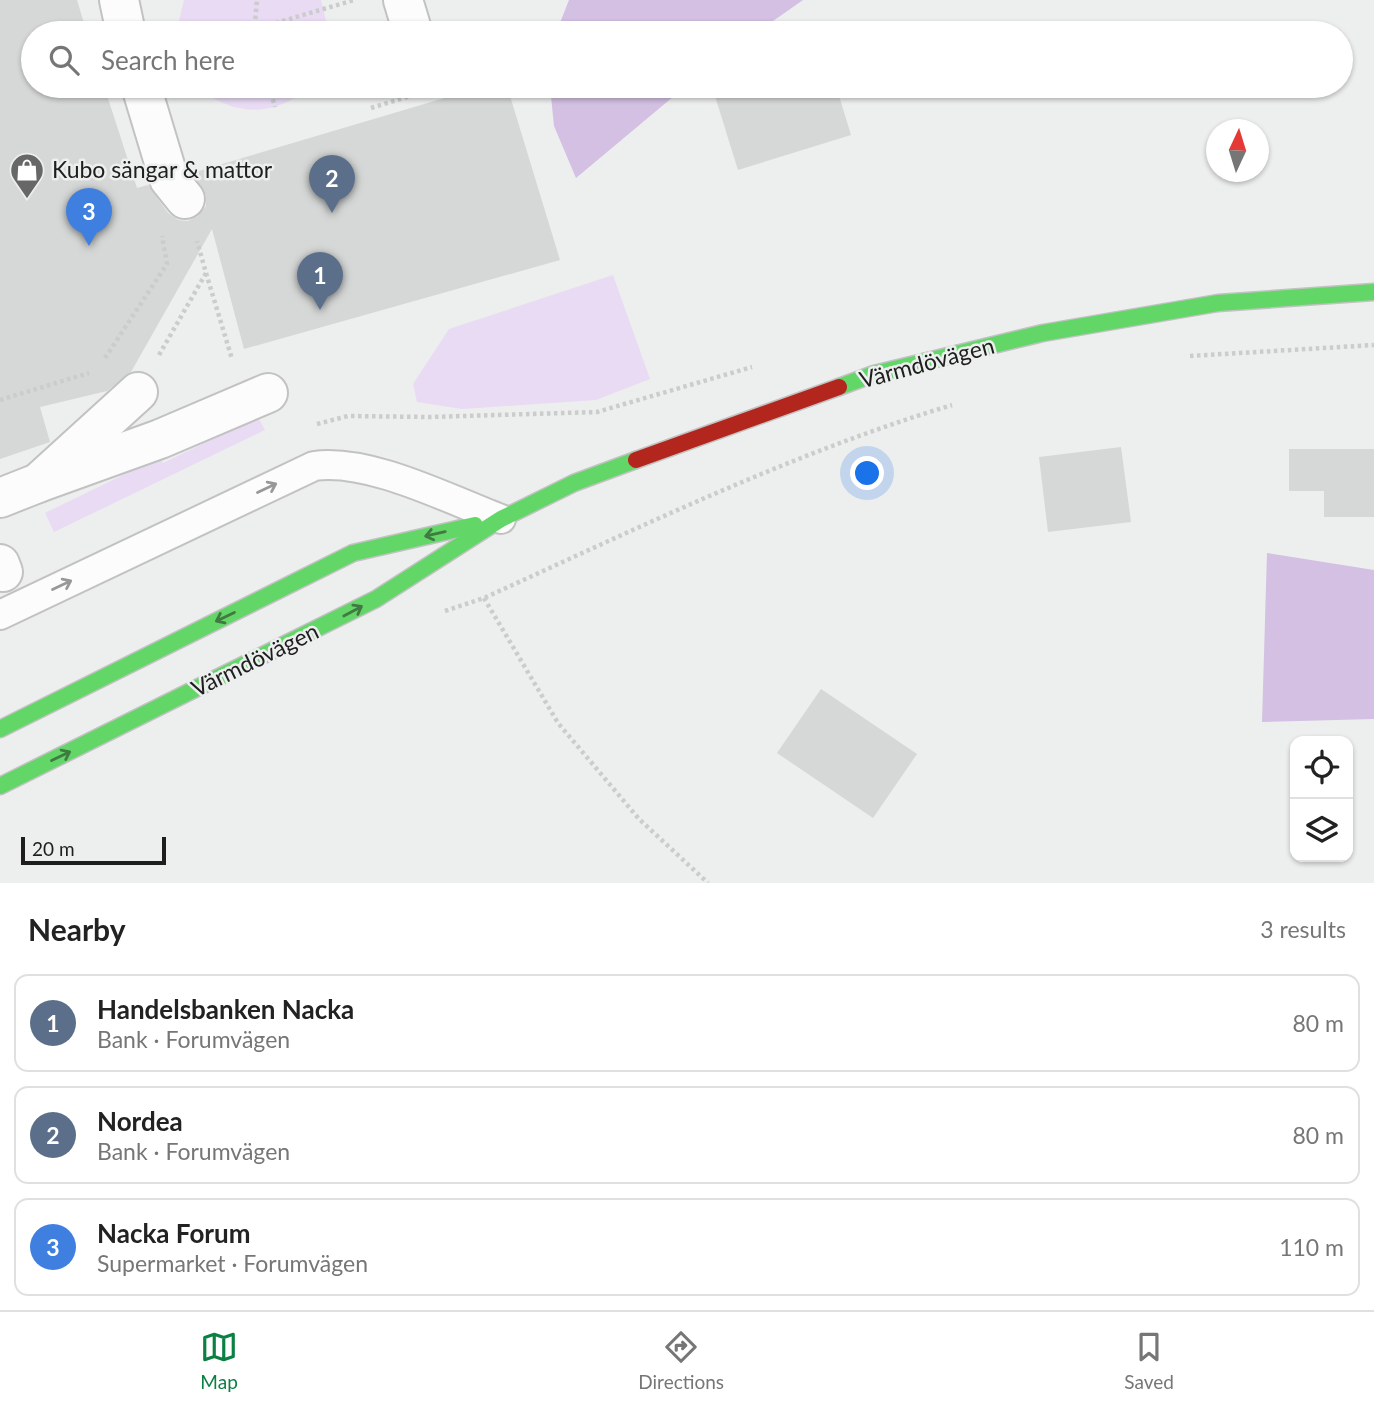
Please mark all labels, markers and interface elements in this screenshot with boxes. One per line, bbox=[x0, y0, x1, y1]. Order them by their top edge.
search box bbox=[21, 21, 1353, 98]
icon: search bbox=[45, 41, 83, 79]
text: Search here bbox=[101, 44, 235, 76]
north arrow bbox=[1206, 119, 1269, 182]
shop icon: Kubo sängar & mattor bbox=[8, 151, 46, 200]
place label: Kubo sängar & mattor bbox=[52, 155, 273, 183]
pin: 2 bbox=[309, 155, 355, 213]
pin: 3 bbox=[66, 188, 112, 246]
pin: 1 bbox=[297, 252, 343, 310]
street label: Värmdövägen bbox=[856, 331, 997, 393]
your location bbox=[850, 456, 884, 490]
one-way arrow bbox=[256, 481, 277, 494]
one-way arrow bbox=[424, 528, 447, 541]
one-way arrow bbox=[51, 578, 72, 592]
one-way arrow bbox=[342, 604, 363, 618]
one-way arrow bbox=[215, 611, 236, 625]
street label: Värmdövägen bbox=[186, 616, 323, 702]
map controls bbox=[1290, 736, 1353, 862]
button: locate bbox=[1290, 736, 1353, 799]
one-way arrow bbox=[50, 748, 71, 762]
button: layers bbox=[1290, 799, 1353, 862]
scale bar bbox=[21, 834, 166, 866]
text: 20 m bbox=[32, 837, 75, 860]
text: Nearby bbox=[28, 911, 126, 947]
text: 3 results bbox=[1260, 915, 1346, 943]
text: Handelsbanken Nacka bbox=[97, 993, 354, 1025]
text: 1 bbox=[46, 1009, 60, 1037]
text: 80 m bbox=[1293, 1009, 1344, 1037]
text: Bank · Forumvägen bbox=[97, 1025, 290, 1053]
text: Nordea bbox=[97, 1105, 183, 1137]
text: 2 bbox=[46, 1121, 60, 1149]
text: 80 m bbox=[1293, 1121, 1344, 1149]
text: Bank · Forumvägen bbox=[97, 1137, 290, 1165]
text: Nacka Forum bbox=[97, 1217, 250, 1249]
text: 3 bbox=[46, 1233, 60, 1261]
text: 110 m bbox=[1279, 1233, 1344, 1261]
text: Supermarket · Forumvägen bbox=[97, 1249, 368, 1277]
tab: Map bbox=[200, 1328, 238, 1393]
tab: Directions bbox=[638, 1328, 724, 1393]
tab: Saved bbox=[1124, 1328, 1174, 1393]

